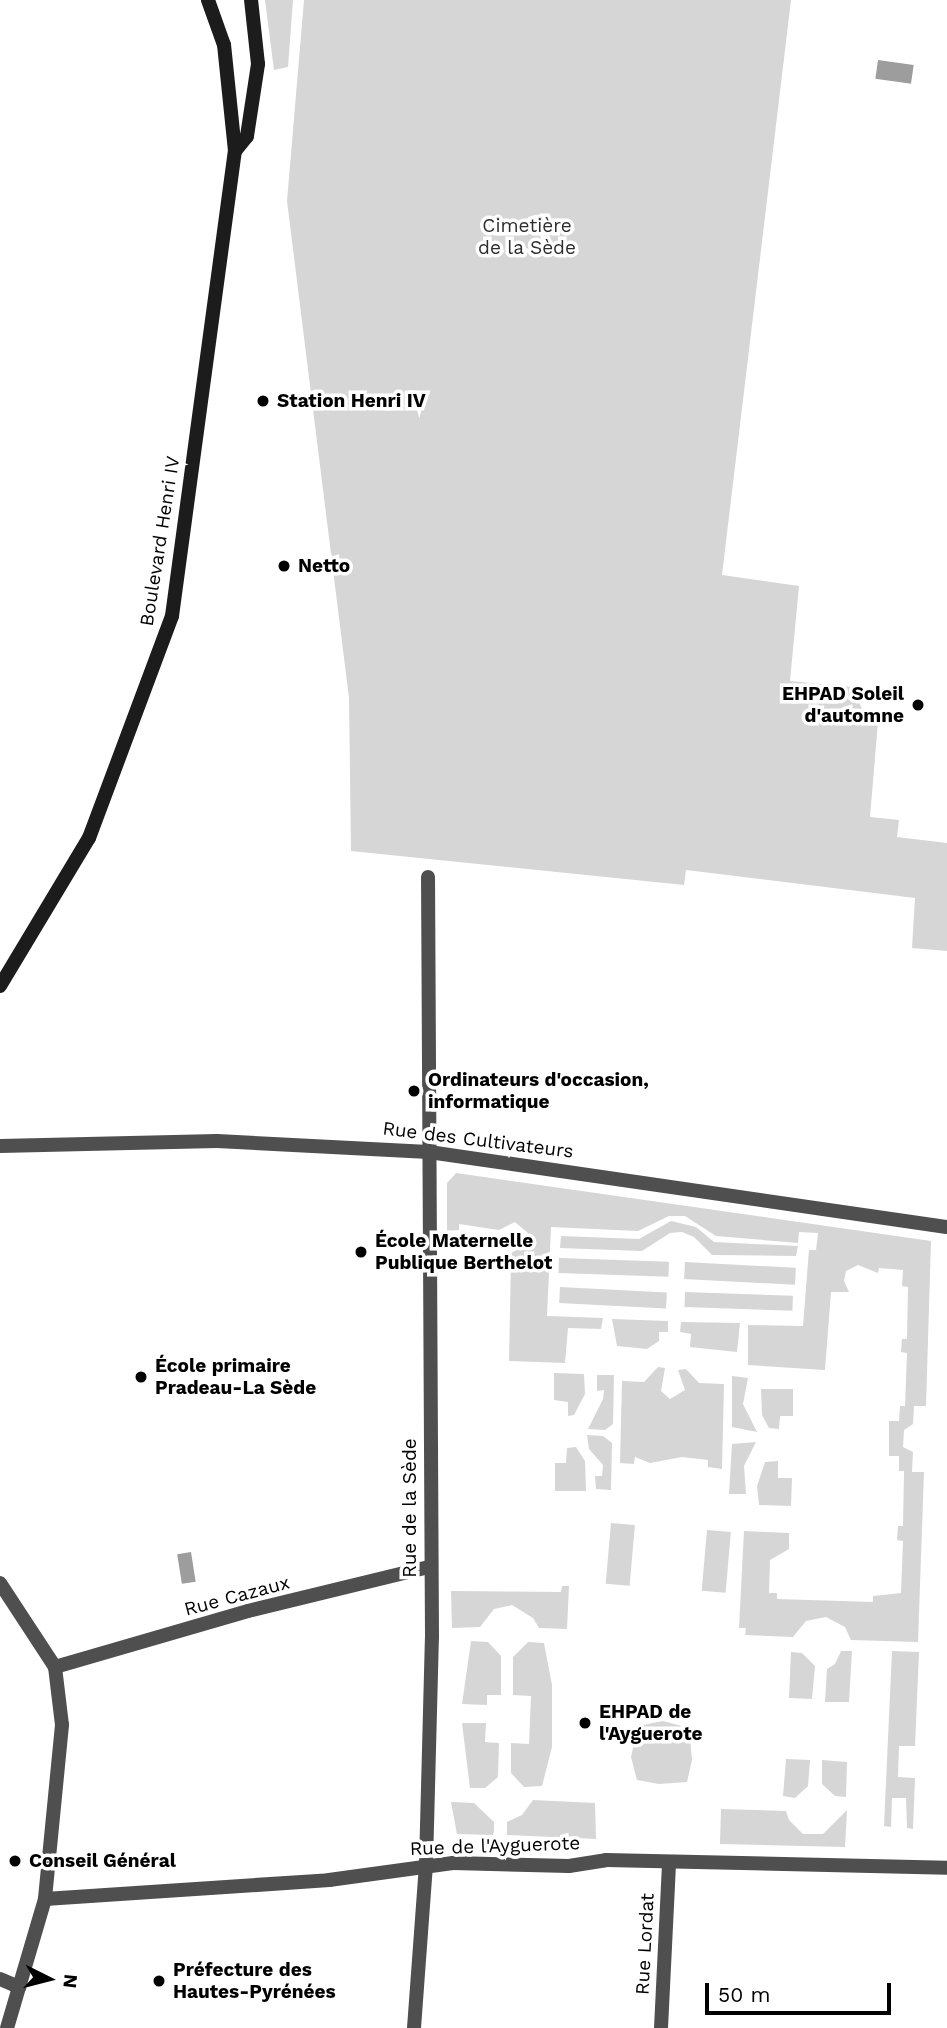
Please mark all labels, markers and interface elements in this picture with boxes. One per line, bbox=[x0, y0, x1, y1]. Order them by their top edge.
park label: Cimetière de la Sède bbox=[478, 215, 576, 259]
place label: Station Henri IV bbox=[277, 390, 426, 412]
marker: Station Henri IV bbox=[255, 393, 271, 409]
street label: Boulevard Henri IV bbox=[135, 454, 185, 628]
place label: Netto bbox=[298, 555, 350, 577]
marker: Netto bbox=[276, 558, 292, 574]
place label: EHPAD Soleil d'automne bbox=[782, 683, 904, 727]
marker: EHPAD Soleil d'automne bbox=[910, 697, 926, 713]
place label: Ordinateurs d'occasion, informatique bbox=[428, 1069, 649, 1113]
marker: Ordinateurs d'occasion, informatique bbox=[406, 1083, 422, 1099]
street label: Rue des Cultivateurs bbox=[381, 1117, 575, 1163]
place label: École Maternelle Publique Berthelot bbox=[375, 1230, 552, 1274]
marker: École Maternelle Publique Berthelot bbox=[353, 1244, 369, 1260]
place label: École primaire Pradeau-La Sède bbox=[155, 1355, 316, 1399]
marker: École primaire Pradeau-La Sède bbox=[133, 1369, 149, 1385]
street label: Rue de la Sède bbox=[399, 1438, 421, 1578]
street label: Rue Cazaux bbox=[182, 1571, 292, 1621]
place label: EHPAD de l'Ayguerote bbox=[599, 1701, 702, 1745]
marker: EHPAD de l'Ayguerote bbox=[577, 1715, 593, 1731]
street label: Rue de l'Ayguerote bbox=[409, 1832, 581, 1860]
place label: Conseil Général bbox=[29, 1850, 176, 1872]
marker: Conseil Général bbox=[7, 1853, 23, 1869]
street label: Rue Lordat bbox=[631, 1893, 659, 1995]
north arrow bbox=[14, 1944, 84, 2014]
place label: Préfecture des Hautes-Pyrénées bbox=[173, 1959, 336, 2003]
scale bar bbox=[709, 1968, 894, 2012]
text: N bbox=[58, 1973, 83, 1989]
marker: Préfecture des Hautes-Pyrénées bbox=[151, 1973, 167, 1989]
text: 50 m bbox=[718, 1982, 770, 2007]

